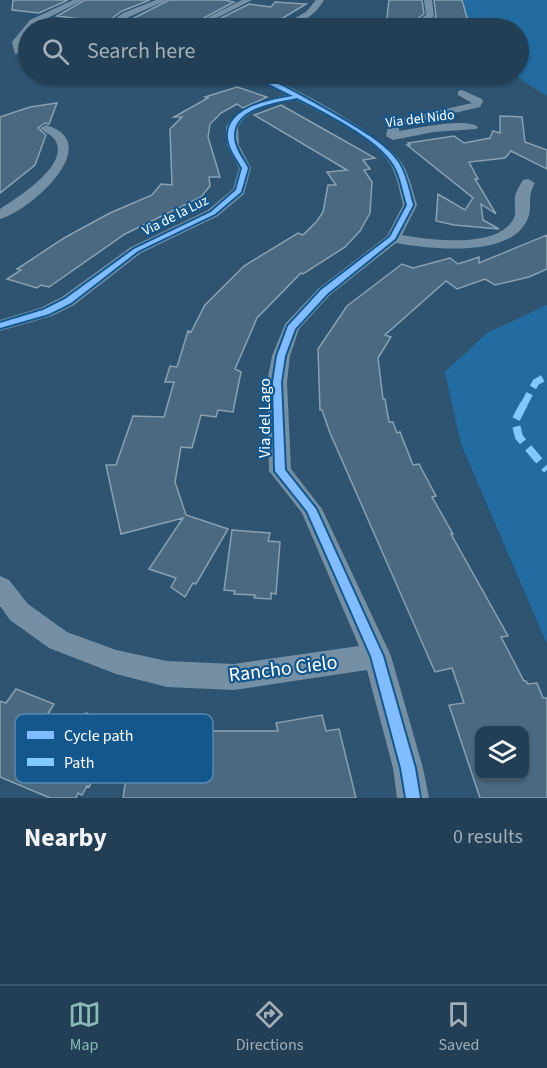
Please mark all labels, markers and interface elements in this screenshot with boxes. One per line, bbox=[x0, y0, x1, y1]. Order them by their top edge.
search box bbox=[18, 18, 529, 84]
icon: search bbox=[39, 35, 72, 68]
text: Search here bbox=[87, 35, 195, 67]
street label: Via del Nido bbox=[384, 105, 456, 133]
street label: Via de la Luz bbox=[139, 191, 212, 241]
street label: Via del Lago bbox=[254, 378, 276, 458]
street label: Rancho Cielo bbox=[227, 648, 339, 690]
legend bbox=[15, 714, 213, 783]
text: Cycle path bbox=[64, 725, 133, 747]
map controls bbox=[475, 726, 529, 780]
button: layers bbox=[475, 726, 529, 780]
text: Path bbox=[64, 752, 94, 774]
text: Nearby bbox=[24, 819, 107, 856]
text: 0 results bbox=[453, 823, 523, 851]
tab: Map bbox=[68, 998, 101, 1056]
tab: Directions bbox=[236, 998, 303, 1056]
tab: Saved bbox=[439, 998, 479, 1056]

